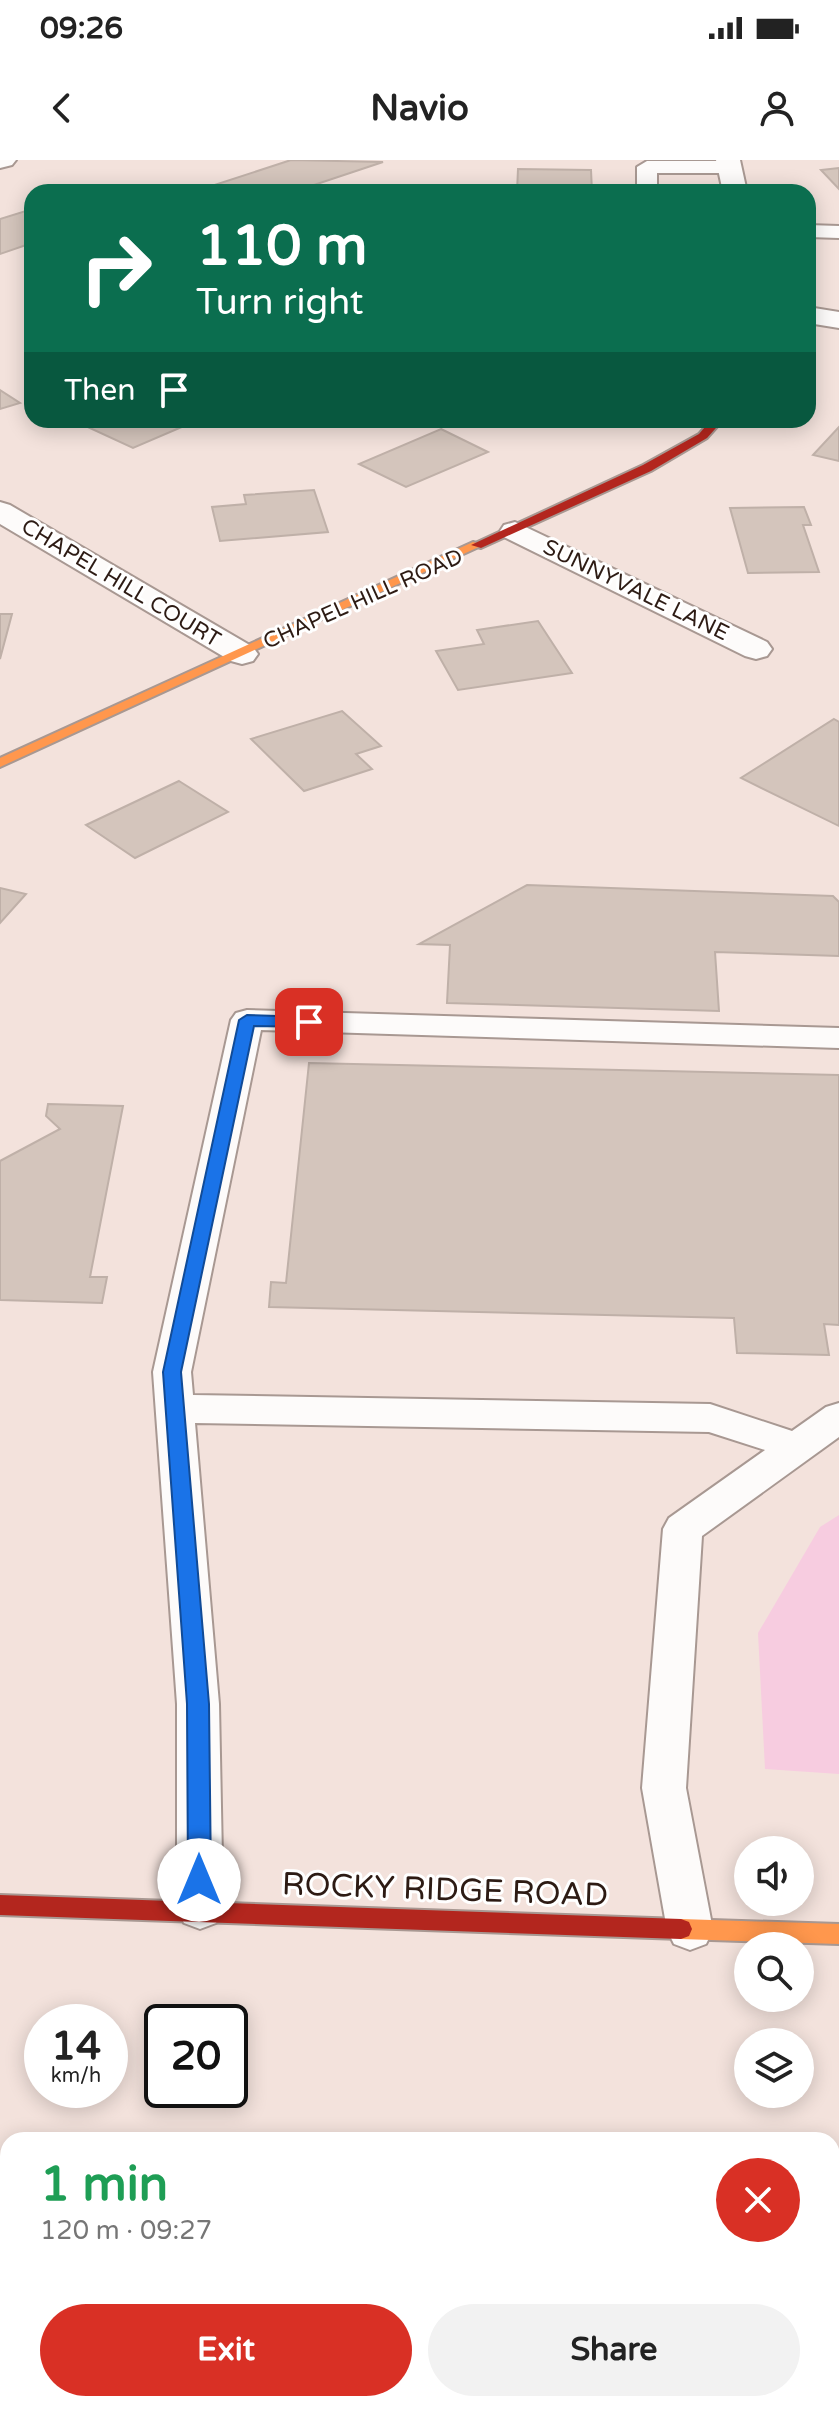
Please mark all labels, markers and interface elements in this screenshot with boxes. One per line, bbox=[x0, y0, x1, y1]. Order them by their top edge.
text: 09:26 bbox=[40, 10, 123, 47]
icon: back bbox=[40, 86, 84, 130]
icon: person bbox=[755, 86, 799, 130]
text: Navio bbox=[370, 87, 469, 130]
text: 110 m bbox=[196, 213, 367, 280]
icon: right bbox=[64, 216, 168, 320]
text: Turn right bbox=[196, 281, 363, 324]
icon: arrive bbox=[152, 368, 196, 412]
text: Then bbox=[64, 372, 136, 409]
street label: CHAPEL HILL COURT bbox=[17, 513, 226, 653]
street label: SUNNYVALE LANE bbox=[539, 534, 733, 646]
street label: CHAPEL HILL ROAD bbox=[259, 543, 467, 655]
pin bbox=[275, 988, 343, 1056]
icon: arrive bbox=[287, 1000, 331, 1044]
map controls bbox=[734, 1836, 814, 2108]
button: sound bbox=[734, 1836, 814, 1916]
position arrow bbox=[157, 1838, 241, 1922]
street label: ROCKY RIDGE ROAD bbox=[281, 1865, 609, 1915]
button: search bbox=[734, 1932, 814, 2012]
speed limit sign: 20 bbox=[144, 2004, 248, 2108]
text: 14 bbox=[51, 2022, 101, 2070]
button: layers bbox=[734, 2028, 814, 2108]
text: km/h bbox=[51, 2064, 101, 2088]
text: 1 min bbox=[40, 2156, 168, 2214]
button: close bbox=[716, 2158, 800, 2242]
text: 120 m · 09:27 bbox=[40, 2215, 212, 2246]
button: Exit bbox=[40, 2304, 412, 2396]
button: Share bbox=[428, 2304, 800, 2396]

